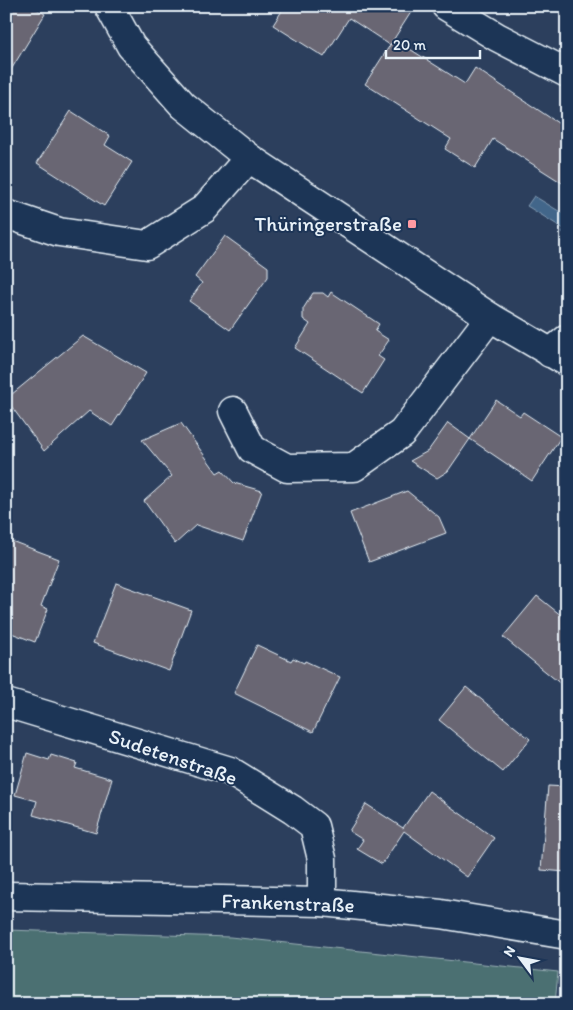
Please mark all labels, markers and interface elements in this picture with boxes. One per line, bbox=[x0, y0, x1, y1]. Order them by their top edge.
scale bar bbox=[386, 28, 479, 60]
text: 20 m bbox=[393, 36, 427, 54]
place label: Thüringerstraße bbox=[254, 211, 402, 236]
marker: Thüringerstraße bbox=[406, 218, 418, 230]
street label: Sudetenstraße bbox=[106, 723, 241, 790]
street label: Frankenstraße bbox=[221, 888, 355, 917]
north arrow bbox=[496, 932, 546, 982]
text: N bbox=[500, 943, 519, 960]

